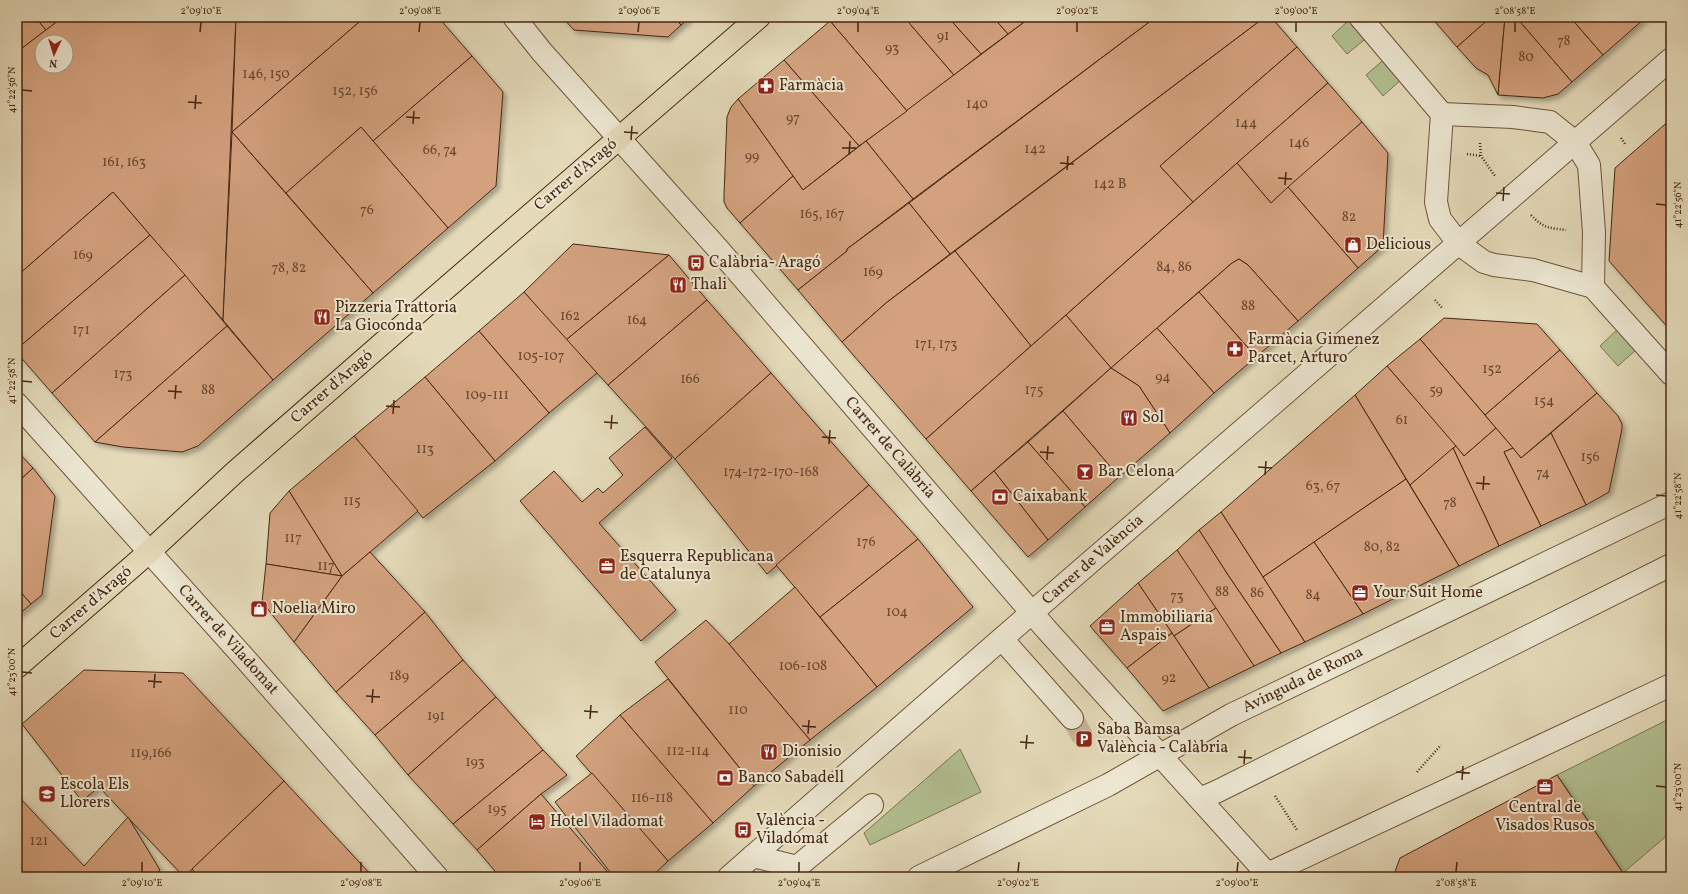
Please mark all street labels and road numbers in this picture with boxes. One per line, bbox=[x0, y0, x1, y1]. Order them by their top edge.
street label: Carrer d'Aragó bbox=[530, 134, 622, 216]
street label: Carrer d'Aragó bbox=[286, 345, 378, 429]
street label: Carrer de Calàbria bbox=[840, 392, 940, 504]
street label: Carrer de València bbox=[1037, 510, 1149, 610]
street label: Carrer d'Aragó bbox=[45, 561, 137, 645]
street label: Carrer de Viladomat bbox=[173, 580, 284, 700]
street label: Avinguda de Roma bbox=[1239, 641, 1367, 719]

